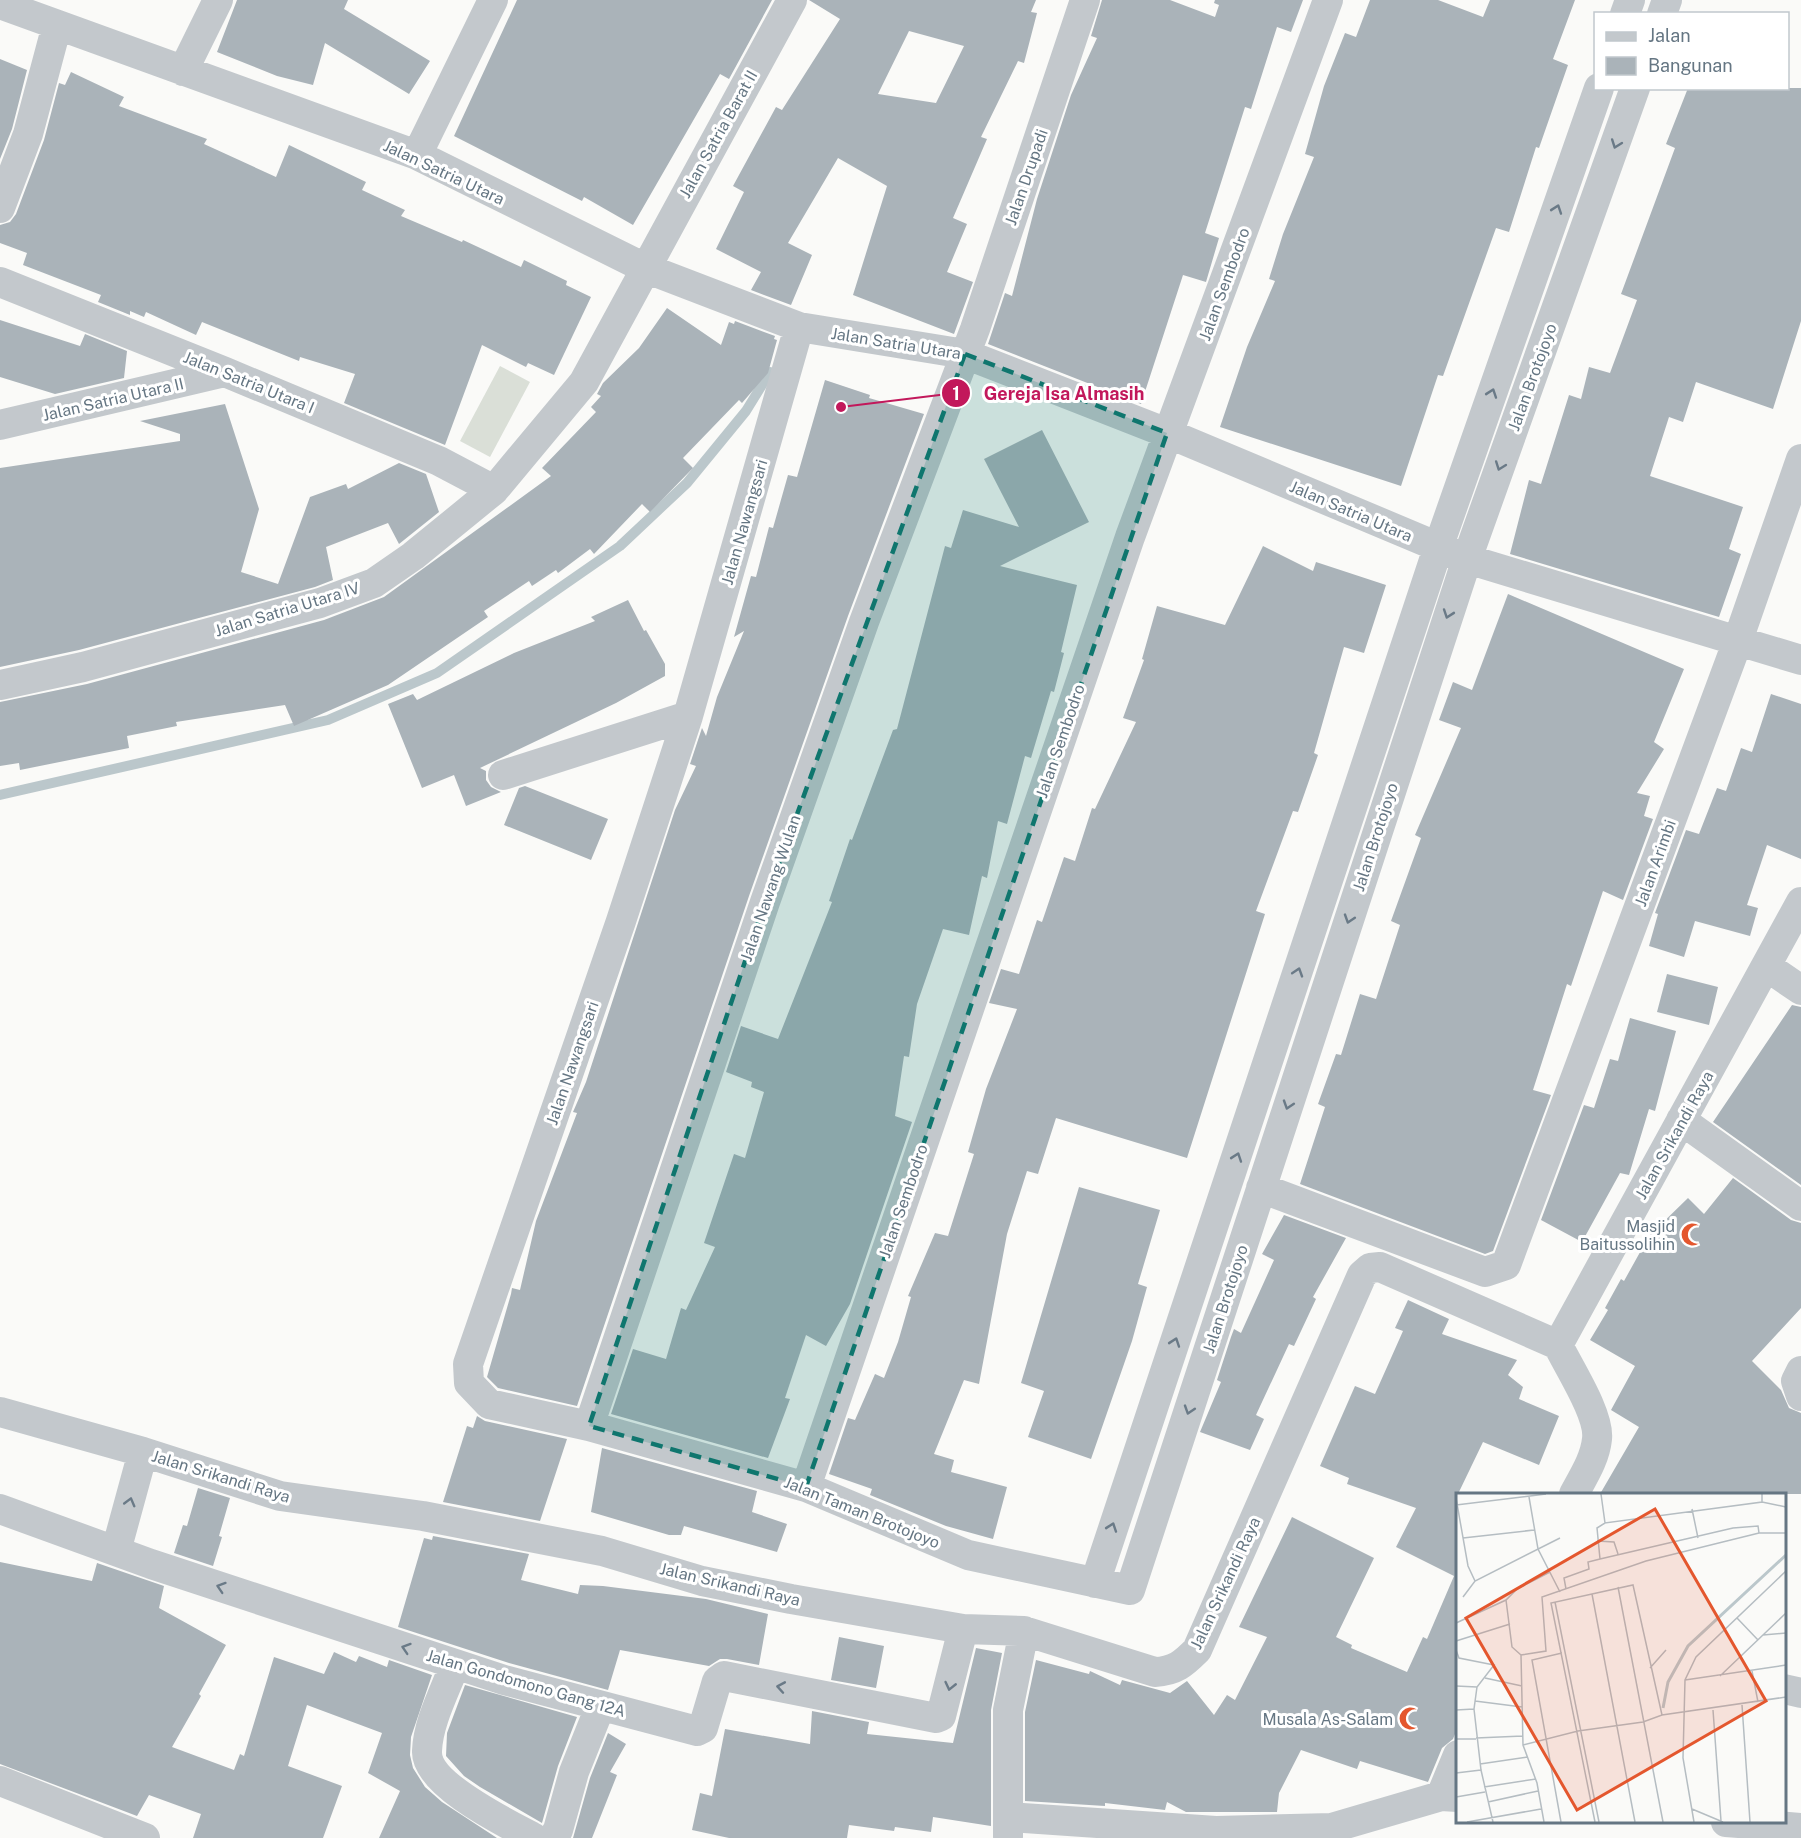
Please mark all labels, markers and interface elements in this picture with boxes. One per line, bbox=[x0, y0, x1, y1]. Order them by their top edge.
legend bbox=[1594, 12, 1789, 90]
text: Jalan bbox=[1648, 25, 1691, 46]
text: Bangunan bbox=[1648, 55, 1733, 76]
street label: Jalan Satria Barat II bbox=[675, 67, 761, 202]
street label: Jalan Drupadi bbox=[1001, 127, 1052, 228]
street label: Jalan Satria Utara bbox=[380, 136, 507, 209]
one-way arrow bbox=[1610, 138, 1623, 148]
one-way arrow bbox=[1549, 205, 1562, 215]
street label: Jalan Sembodro bbox=[1195, 225, 1254, 343]
street label: Jalan Brotojoyo bbox=[1504, 321, 1561, 434]
street label: Jalan Satria Utara bbox=[830, 324, 962, 363]
street label: Jalan Satria Utara I bbox=[180, 347, 317, 417]
street label: Jalan Satria Utara II bbox=[41, 374, 186, 425]
callout: Gereja Isa Almasih bbox=[941, 375, 1156, 411]
text: 1 bbox=[952, 383, 960, 404]
text: Gereja Isa Almasih bbox=[984, 383, 1144, 404]
one-way arrow bbox=[1484, 389, 1497, 399]
street label: Jalan Nawangsari bbox=[717, 457, 771, 587]
one-way arrow bbox=[1495, 460, 1508, 470]
street label: Jalan Satria Utara bbox=[1287, 477, 1415, 546]
street label: Jalan Satria Utara IV bbox=[212, 578, 362, 641]
one-way arrow bbox=[1443, 608, 1456, 619]
street label: Jalan Sembodro bbox=[1032, 682, 1089, 800]
street label: Jalan Brotojoyo bbox=[1349, 780, 1402, 894]
street label: Jalan Nawang Wulan bbox=[736, 812, 804, 964]
street label: Jalan Arimbi bbox=[1631, 817, 1680, 909]
one-way arrow bbox=[1343, 913, 1356, 924]
one-way arrow bbox=[1291, 967, 1304, 978]
street label: Jalan Nawangsari bbox=[542, 999, 603, 1128]
street label: Jalan Srikandi Raya bbox=[1631, 1068, 1718, 1203]
one-way arrow bbox=[1283, 1099, 1295, 1110]
street label: Jalan Sembodro bbox=[875, 1142, 932, 1260]
one-way arrow bbox=[1230, 1152, 1243, 1163]
place label: Masjid Baitussolihin bbox=[1579, 1217, 1675, 1254]
mosque icon: Masjid Baitussolihin bbox=[1680, 1222, 1706, 1248]
street label: Jalan Brotojoyo bbox=[1199, 1242, 1252, 1356]
one-way arrow bbox=[1167, 1337, 1180, 1348]
one-way arrow bbox=[1184, 1404, 1196, 1415]
street label: Jalan Srikandi Raya bbox=[149, 1446, 292, 1507]
street label: Jalan Taman Brotojoyo bbox=[781, 1473, 942, 1552]
inset map bbox=[1456, 1493, 1786, 1823]
one-way arrow bbox=[122, 1497, 135, 1507]
street label: Jalan Srikandi Raya bbox=[1186, 1514, 1264, 1652]
one-way arrow bbox=[1105, 1522, 1118, 1533]
street label: Jalan Srikandi Raya bbox=[658, 1559, 802, 1610]
one-way arrow bbox=[216, 1582, 227, 1594]
one-way arrow bbox=[401, 1642, 412, 1655]
street label: Jalan Gondomono Gang 12A bbox=[424, 1646, 628, 1721]
one-way arrow bbox=[776, 1681, 786, 1693]
one-way arrow bbox=[944, 1681, 957, 1691]
mosque icon: Musala As-Salam bbox=[1398, 1706, 1424, 1732]
place label: Musala As-Salam bbox=[1263, 1710, 1393, 1729]

